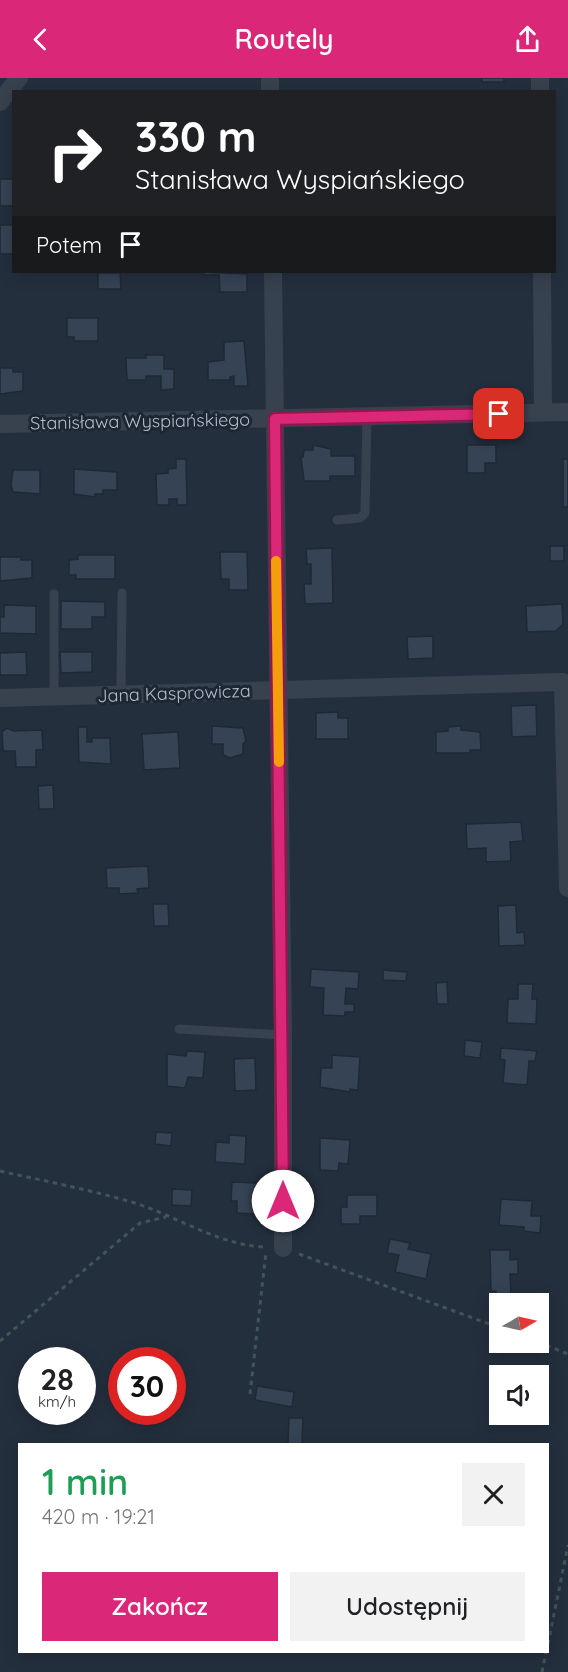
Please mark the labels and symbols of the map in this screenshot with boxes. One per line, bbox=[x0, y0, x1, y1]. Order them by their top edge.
pin bbox=[473, 388, 524, 439]
street label: Stanisława Wyspiańskiego bbox=[30, 408, 250, 434]
street label: Jana Kasprowicza bbox=[97, 679, 251, 707]
position arrow bbox=[251, 1169, 315, 1233]
north arrow bbox=[489, 1293, 549, 1353]
speed limit sign: 30 bbox=[108, 1347, 186, 1425]

